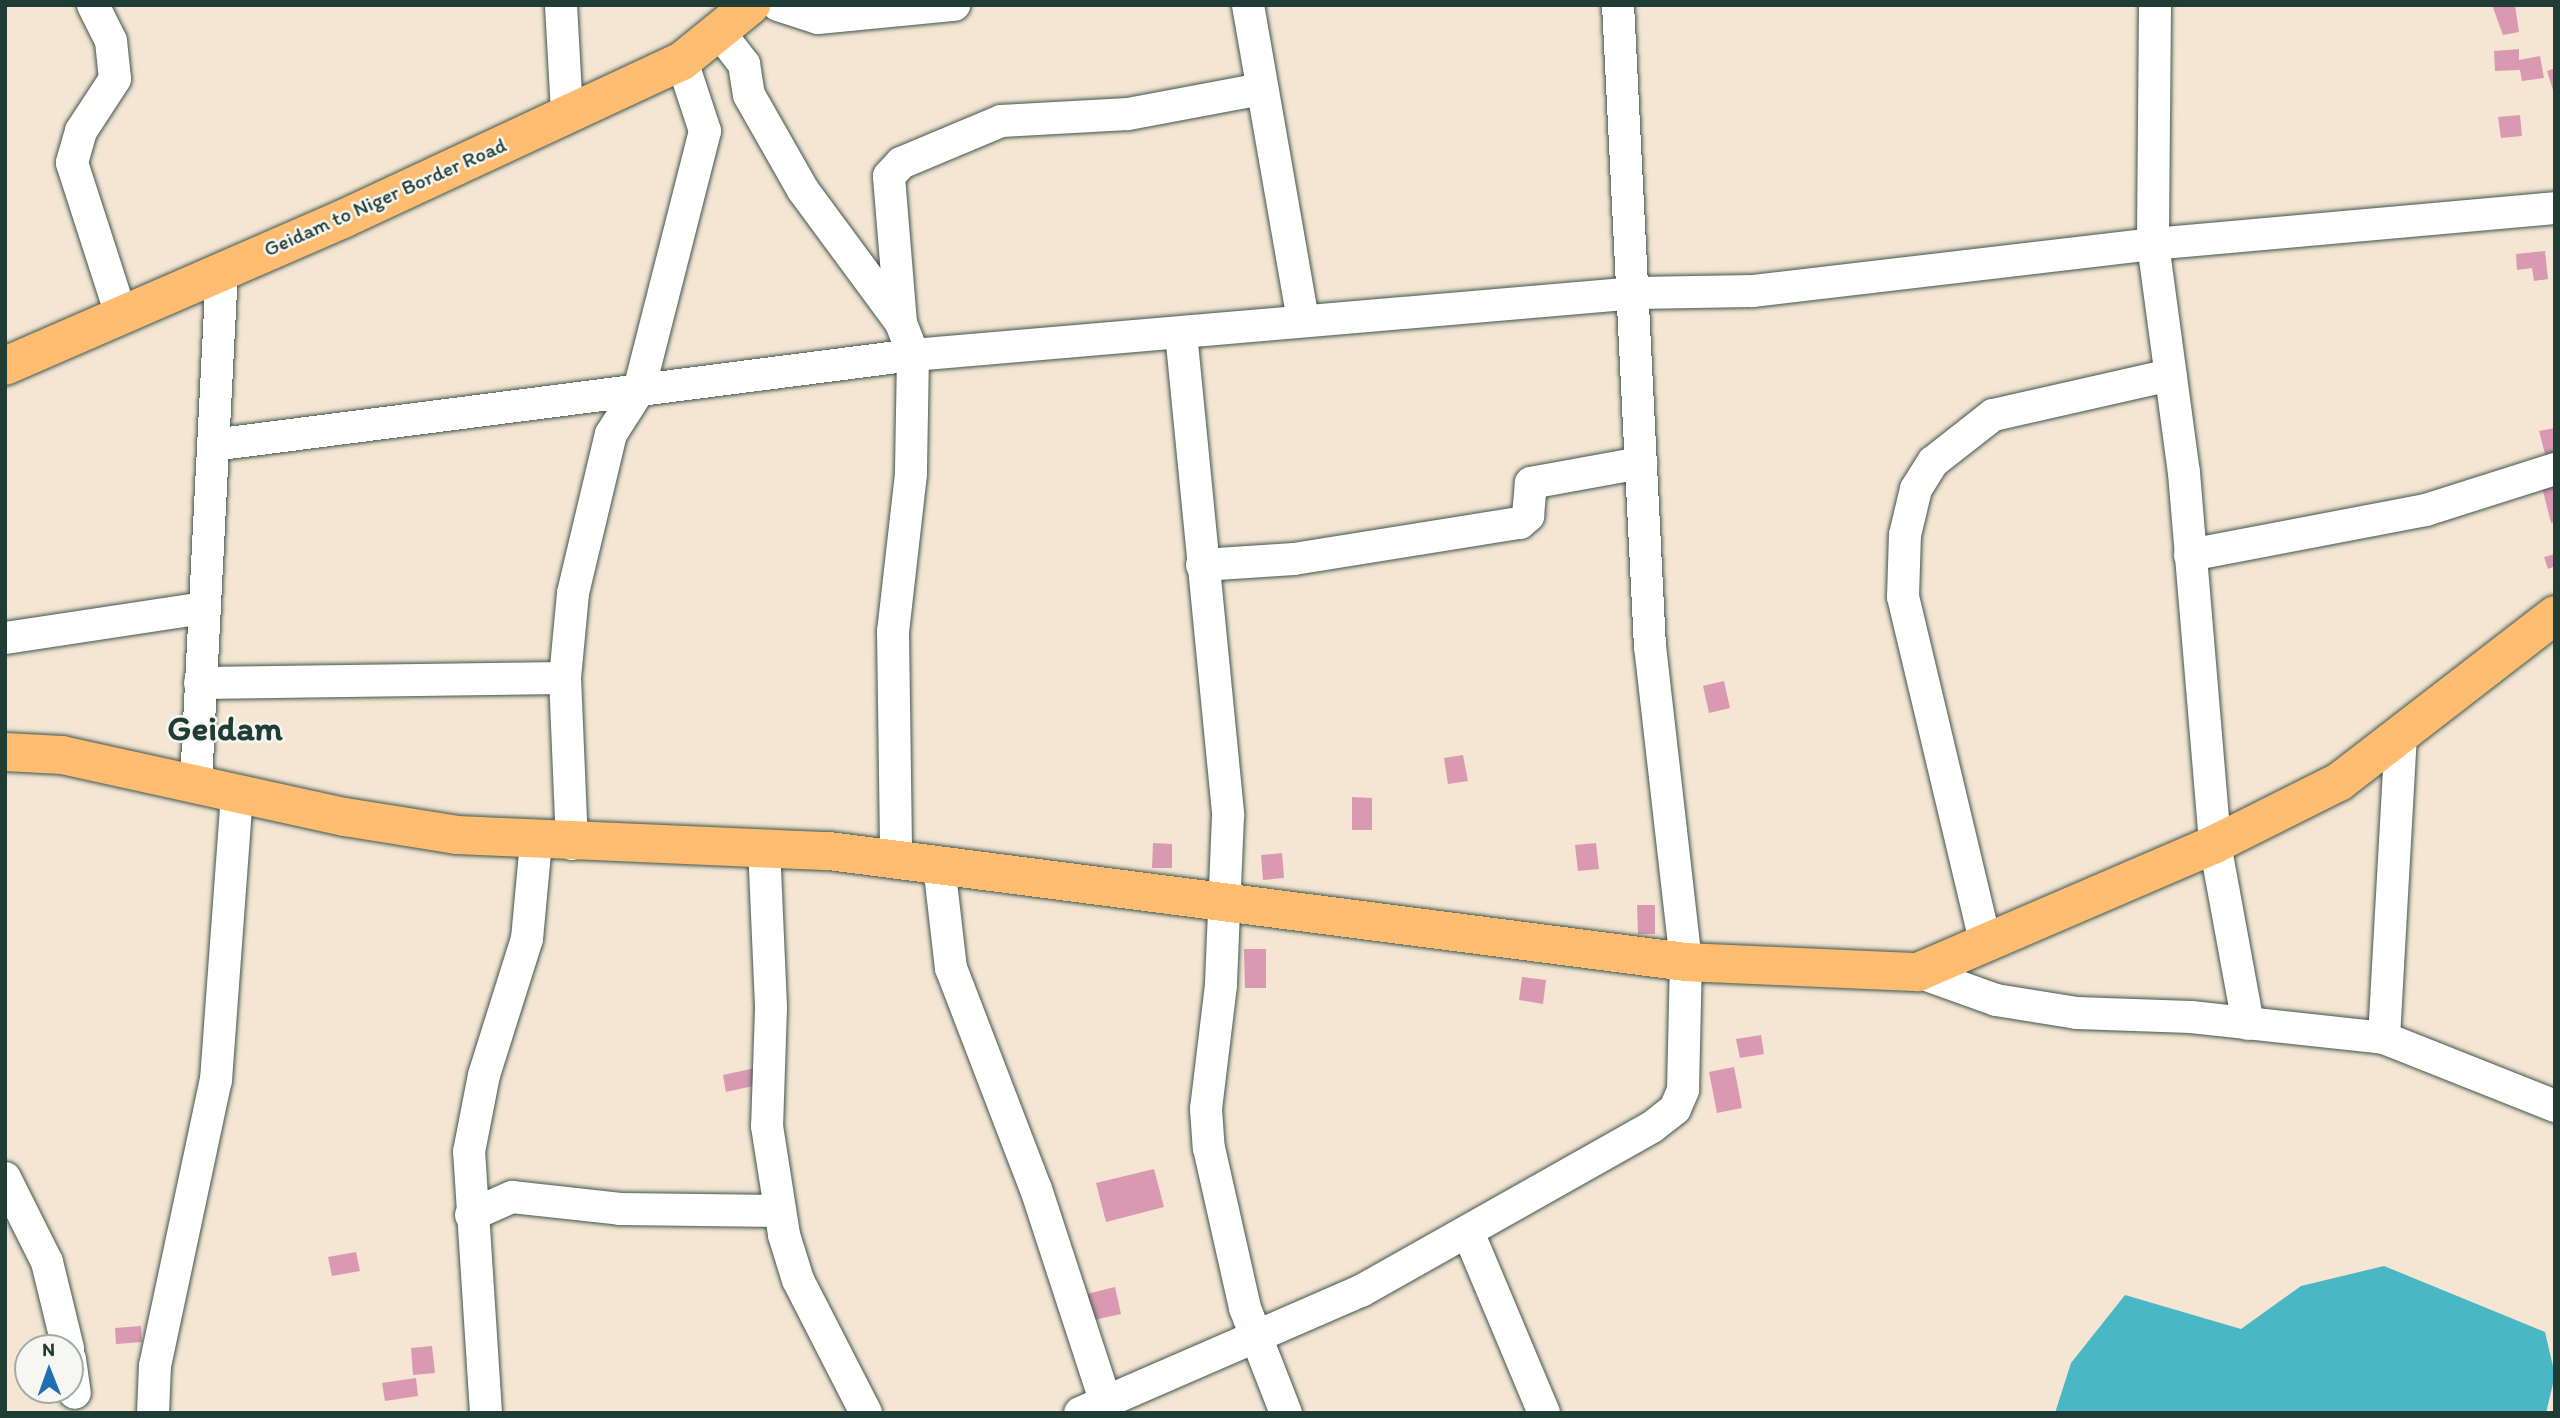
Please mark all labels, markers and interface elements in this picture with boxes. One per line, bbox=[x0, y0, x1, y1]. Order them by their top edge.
street label: Geidam to Niger Border Road bbox=[260, 132, 510, 262]
district label: Geidam bbox=[167, 707, 283, 749]
north arrow bbox=[14, 1334, 84, 1404]
text: N bbox=[42, 1338, 55, 1361]

